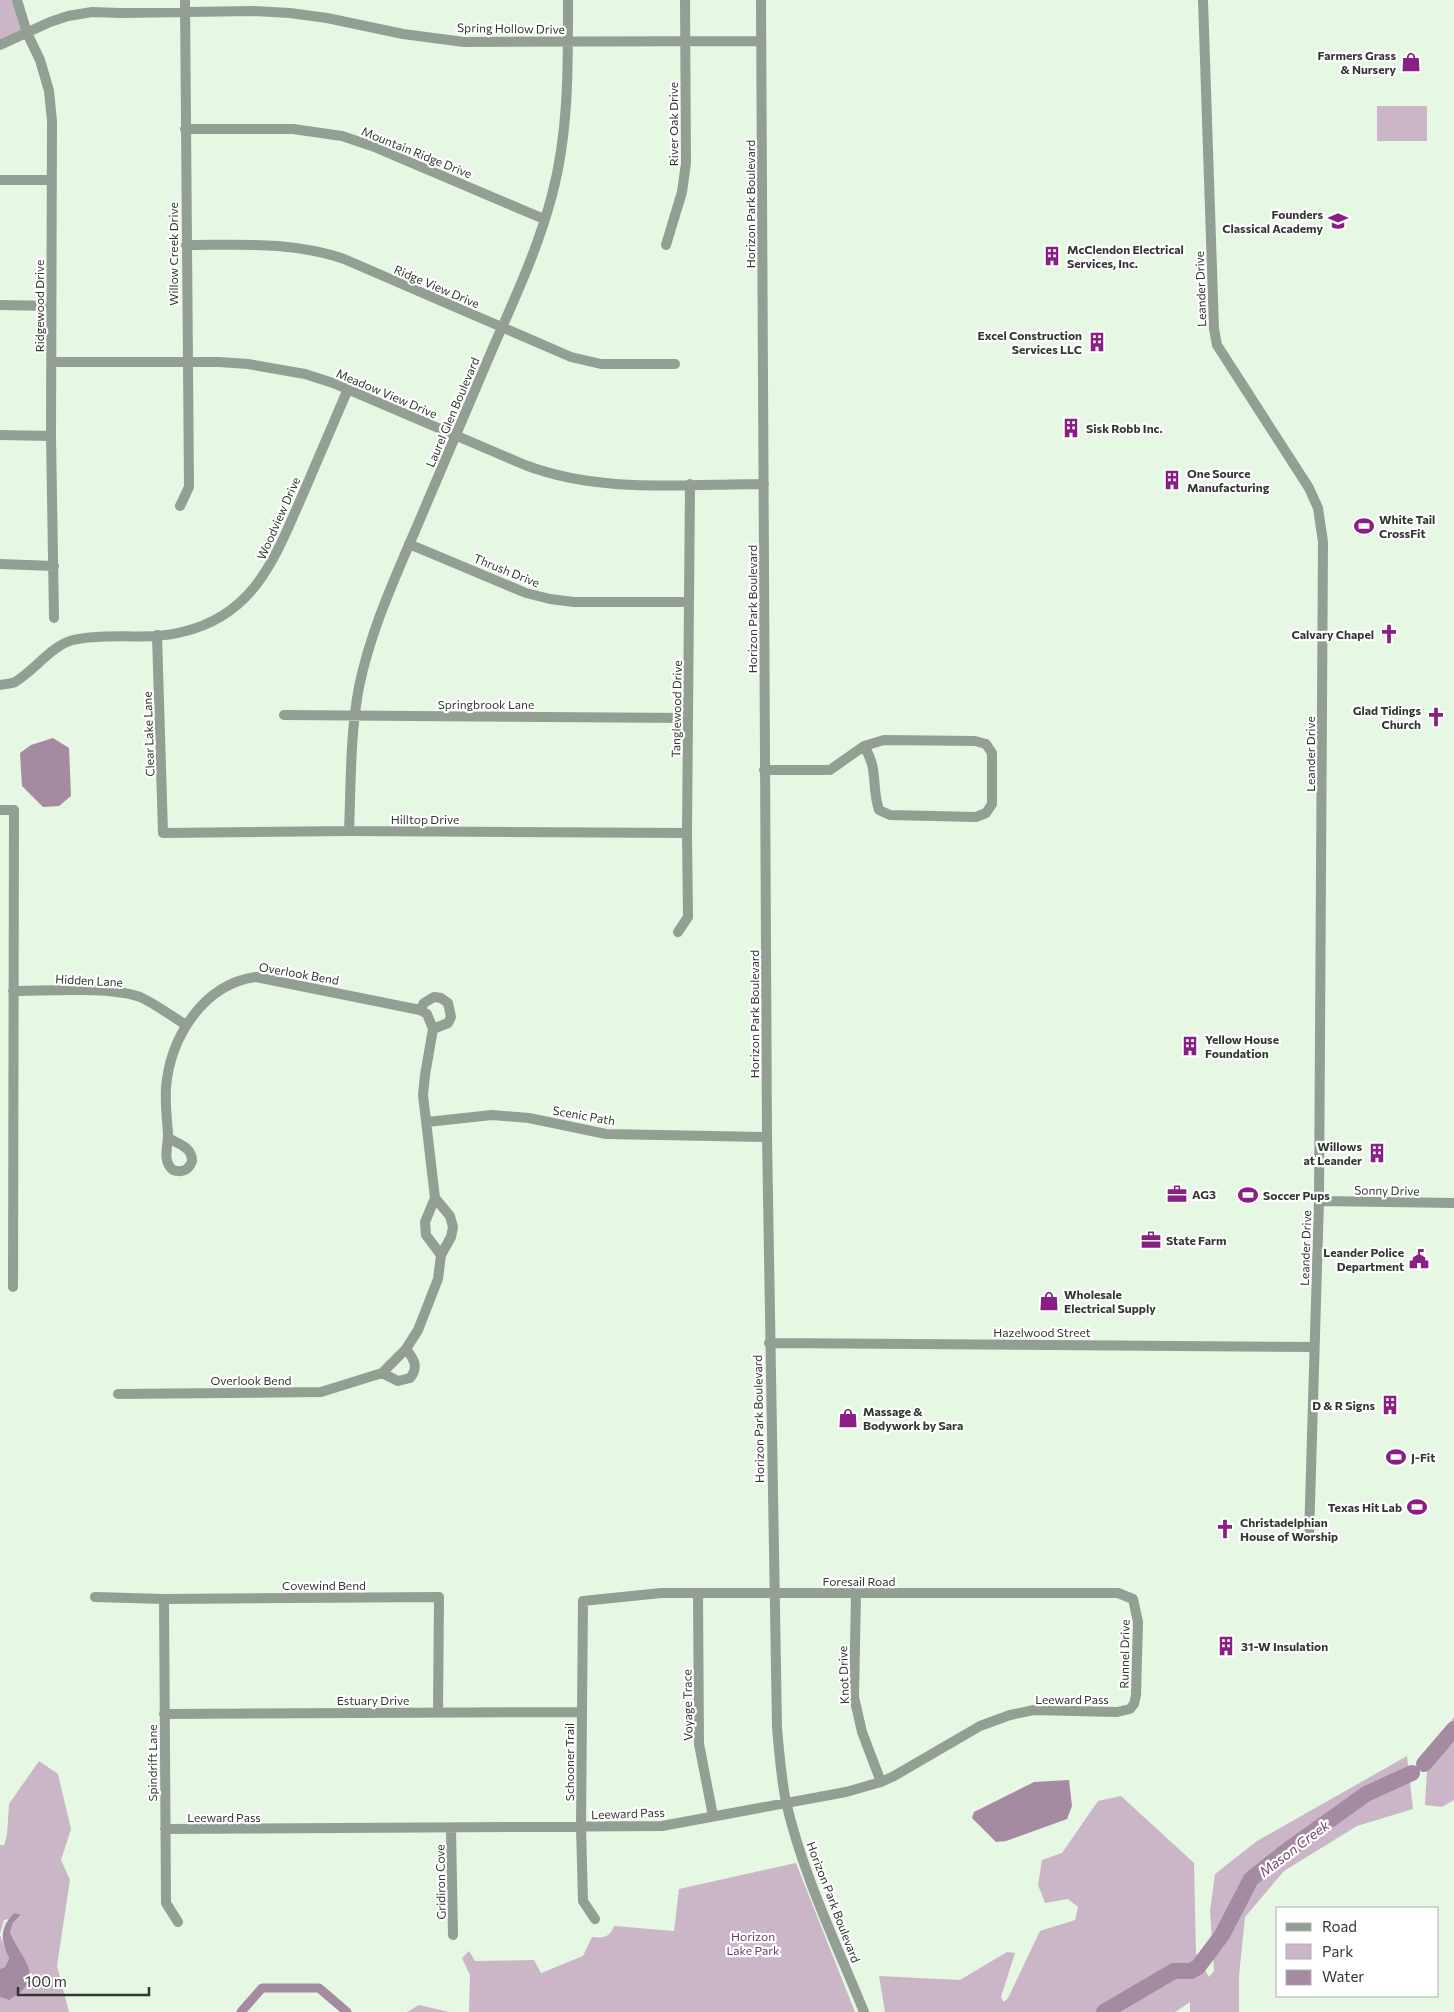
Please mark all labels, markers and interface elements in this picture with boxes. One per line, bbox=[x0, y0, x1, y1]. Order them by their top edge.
street label: Spring Hollow Drive bbox=[457, 20, 565, 36]
place label: Farmers Grass & Nursery bbox=[1318, 48, 1396, 76]
shop icon: Farmers Grass & Nursery bbox=[1400, 51, 1422, 73]
street label: River Oak Drive bbox=[666, 82, 680, 166]
street label: Mountain Ridge Drive bbox=[360, 123, 474, 181]
street label: Horizon Park Boulevard bbox=[743, 140, 757, 268]
street label: Willow Creek Drive bbox=[166, 202, 180, 306]
place label: Founders Classical Academy bbox=[1222, 207, 1323, 235]
school or university icon: Founders Classical Academy bbox=[1327, 210, 1349, 232]
place label: McClendon Electrical Services, Inc. bbox=[1067, 242, 1184, 270]
building icon: McClendon Electrical Services, Inc. bbox=[1041, 245, 1063, 267]
street label: Leander Drive bbox=[1192, 251, 1208, 327]
street label: Ridgewood Drive bbox=[32, 260, 46, 352]
street label: Ridge View Drive bbox=[392, 262, 482, 310]
place label: Excel Construction Services LLC bbox=[978, 328, 1082, 356]
building icon: Excel Construction Services LLC bbox=[1086, 331, 1108, 353]
street label: Laurel Glen Boulevard bbox=[422, 355, 482, 469]
street label: Meadow View Drive bbox=[334, 365, 440, 421]
building icon: Sisk Robb Inc. bbox=[1060, 417, 1082, 439]
place label: Sisk Robb Inc. bbox=[1086, 421, 1163, 435]
place label: One Source Manufacturing bbox=[1187, 466, 1270, 494]
building icon: One Source Manufacturing bbox=[1161, 469, 1183, 491]
street label: Woodview Drive bbox=[254, 475, 302, 561]
place label: White Tail CrossFit bbox=[1379, 512, 1435, 540]
sports icon: White Tail CrossFit bbox=[1353, 515, 1375, 537]
street label: Horizon Park Boulevard bbox=[745, 545, 759, 673]
street label: Thrush Drive bbox=[472, 550, 542, 590]
church icon: Calvary Chapel bbox=[1378, 623, 1400, 645]
place label: Calvary Chapel bbox=[1291, 627, 1374, 641]
street label: Tanglewood Drive bbox=[668, 660, 684, 758]
street label: Clear Lake Lane bbox=[140, 691, 156, 777]
street label: Springbrook Lane bbox=[438, 697, 534, 711]
place label: Glad Tidings Church bbox=[1353, 703, 1421, 731]
church icon: Glad Tidings Church bbox=[1425, 706, 1447, 728]
street label: Leander Drive bbox=[1303, 716, 1317, 792]
street label: Hilltop Drive bbox=[391, 812, 459, 826]
street label: Horizon Park Boulevard bbox=[747, 950, 761, 1078]
street label: Overlook Bend bbox=[258, 959, 340, 987]
street label: Hidden Lane bbox=[55, 971, 123, 989]
place label: Yellow House Foundation bbox=[1205, 1032, 1279, 1060]
building icon: Yellow House Foundation bbox=[1179, 1035, 1201, 1057]
street label: Scenic Path bbox=[552, 1103, 616, 1127]
place label: Willows at Leander bbox=[1303, 1139, 1362, 1167]
building icon: Willows at Leander bbox=[1366, 1142, 1388, 1164]
street label: Sonny Drive bbox=[1354, 1182, 1420, 1198]
office icon: AG3 bbox=[1166, 1183, 1188, 1205]
sports icon: Soccer Pups bbox=[1237, 1184, 1259, 1206]
place label: AG3 bbox=[1192, 1187, 1216, 1201]
place label: Soccer Pups bbox=[1263, 1188, 1330, 1202]
street label: Leander Drive bbox=[1297, 1210, 1313, 1286]
office icon: State Farm bbox=[1140, 1229, 1162, 1251]
place label: State Farm bbox=[1166, 1233, 1227, 1247]
place label: Leander Police Department bbox=[1323, 1245, 1404, 1273]
public building icon: Leander Police Department bbox=[1408, 1248, 1430, 1270]
place label: Wholesale Electrical Supply bbox=[1064, 1287, 1156, 1315]
shop icon: Wholesale Electrical Supply bbox=[1038, 1290, 1060, 1312]
street label: Hazelwood Street bbox=[993, 1325, 1091, 1339]
street label: Horizon Park Boulevard bbox=[750, 1355, 766, 1483]
street label: Overlook Bend bbox=[211, 1373, 292, 1387]
building icon: D & R Signs bbox=[1379, 1394, 1401, 1416]
place label: D & R Signs bbox=[1312, 1398, 1375, 1412]
place label: Massage & Bodywork by Sara bbox=[863, 1404, 963, 1432]
shop icon: Massage & Bodywork by Sara bbox=[837, 1407, 859, 1429]
sports icon: J-Fit bbox=[1385, 1446, 1407, 1468]
place label: J-Fit bbox=[1411, 1450, 1435, 1465]
sports icon: Texas Hit Lab bbox=[1406, 1496, 1428, 1518]
place label: Texas Hit Lab bbox=[1328, 1500, 1402, 1514]
place label: Christadelphian House of Worship bbox=[1240, 1515, 1338, 1543]
church icon: Christadelphian House of Worship bbox=[1214, 1518, 1236, 1540]
street label: Foresail Road bbox=[823, 1574, 896, 1588]
street label: Covewind Bend bbox=[282, 1578, 366, 1592]
street label: Runnel Drive bbox=[1116, 1619, 1132, 1689]
building icon: 31-W Insulation bbox=[1215, 1635, 1237, 1657]
place label: 31-W Insulation bbox=[1241, 1639, 1328, 1653]
street label: Knot Drive bbox=[835, 1646, 851, 1704]
street label: Voyage Trace bbox=[679, 1669, 695, 1741]
street label: Leeward Pass bbox=[1035, 1692, 1109, 1706]
street label: Estuary Drive bbox=[337, 1693, 409, 1707]
street label: Schooner Trail bbox=[562, 1723, 576, 1801]
street label: Spindrift Lane bbox=[145, 1724, 159, 1802]
street label: Leeward Pass bbox=[591, 1805, 665, 1821]
street label: Leeward Pass bbox=[187, 1810, 261, 1824]
water label: Mason Creek bbox=[1256, 1816, 1333, 1880]
street label: Horizon Park Boulevard bbox=[804, 1840, 864, 1965]
street label: Gridiron Cove bbox=[432, 1844, 448, 1920]
legend bbox=[1276, 1907, 1439, 1997]
text: Road bbox=[1322, 1917, 1357, 1935]
park label: Horizon Lake Park bbox=[726, 1929, 780, 1957]
text: Park bbox=[1322, 1942, 1353, 1960]
scale bar bbox=[18, 1964, 149, 1996]
text: Water bbox=[1322, 1967, 1364, 1985]
text: 100 m bbox=[25, 1972, 67, 1990]

